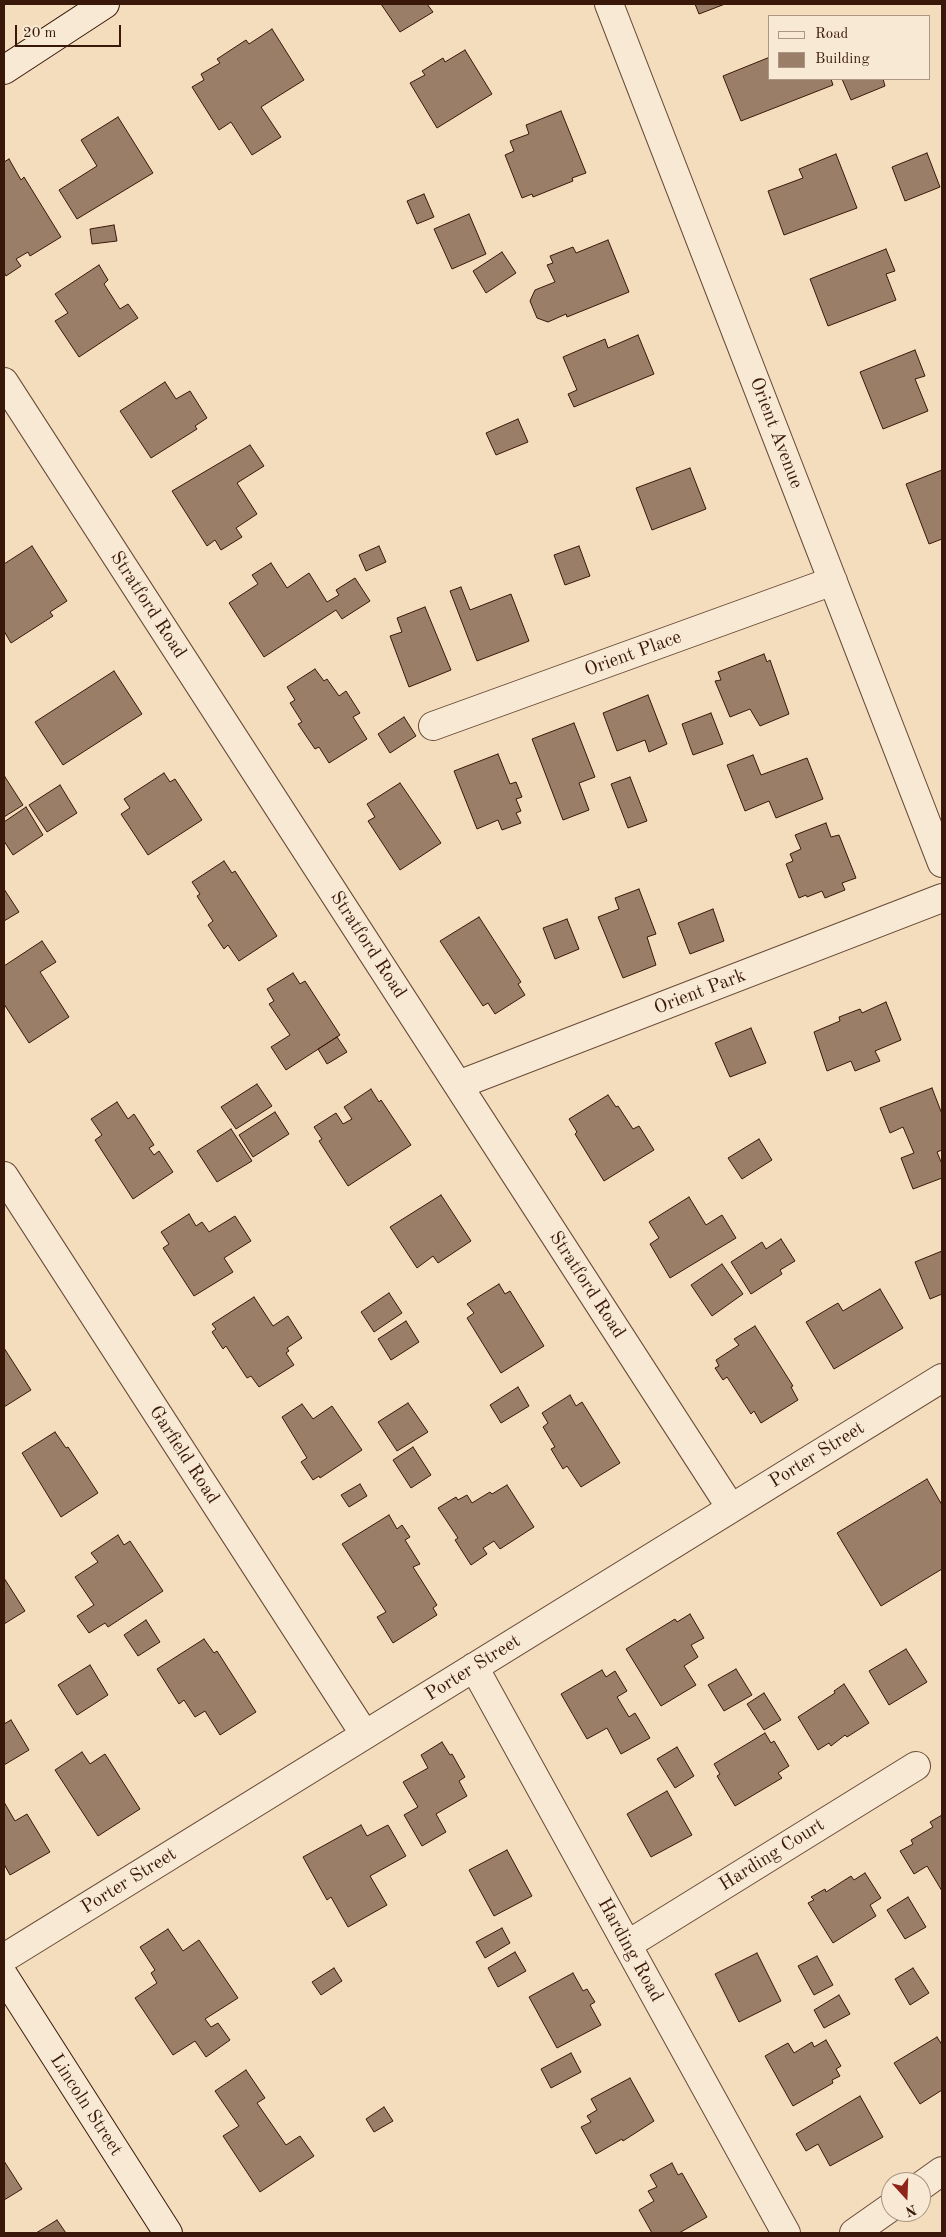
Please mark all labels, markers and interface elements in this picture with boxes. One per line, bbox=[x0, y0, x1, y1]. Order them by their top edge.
scale bar bbox=[18, 15, 124, 47]
legend bbox=[768, 15, 931, 80]
text: 20 m bbox=[23, 26, 57, 41]
text: Road bbox=[815, 27, 848, 42]
text: Building bbox=[815, 52, 870, 67]
street label: Orient Avenue bbox=[744, 374, 808, 492]
street label: Stratford Road bbox=[105, 547, 191, 663]
street label: Orient Place bbox=[581, 626, 685, 682]
street label: Stratford Road bbox=[325, 887, 411, 1003]
street label: Orient Park bbox=[651, 964, 749, 1020]
street label: Stratford Road bbox=[544, 1227, 630, 1343]
street label: Garfield Road bbox=[144, 1402, 224, 1508]
street label: Porter Street bbox=[765, 1417, 869, 1493]
street label: Porter Street bbox=[421, 1630, 525, 1706]
street label: Harding Court bbox=[715, 1814, 829, 1896]
street label: Porter Street bbox=[77, 1843, 181, 1919]
street label: Harding Road bbox=[592, 1894, 668, 2006]
street label: Lincoln Street bbox=[45, 2050, 127, 2160]
north arrow bbox=[881, 2172, 931, 2222]
text: N bbox=[903, 2202, 918, 2219]

